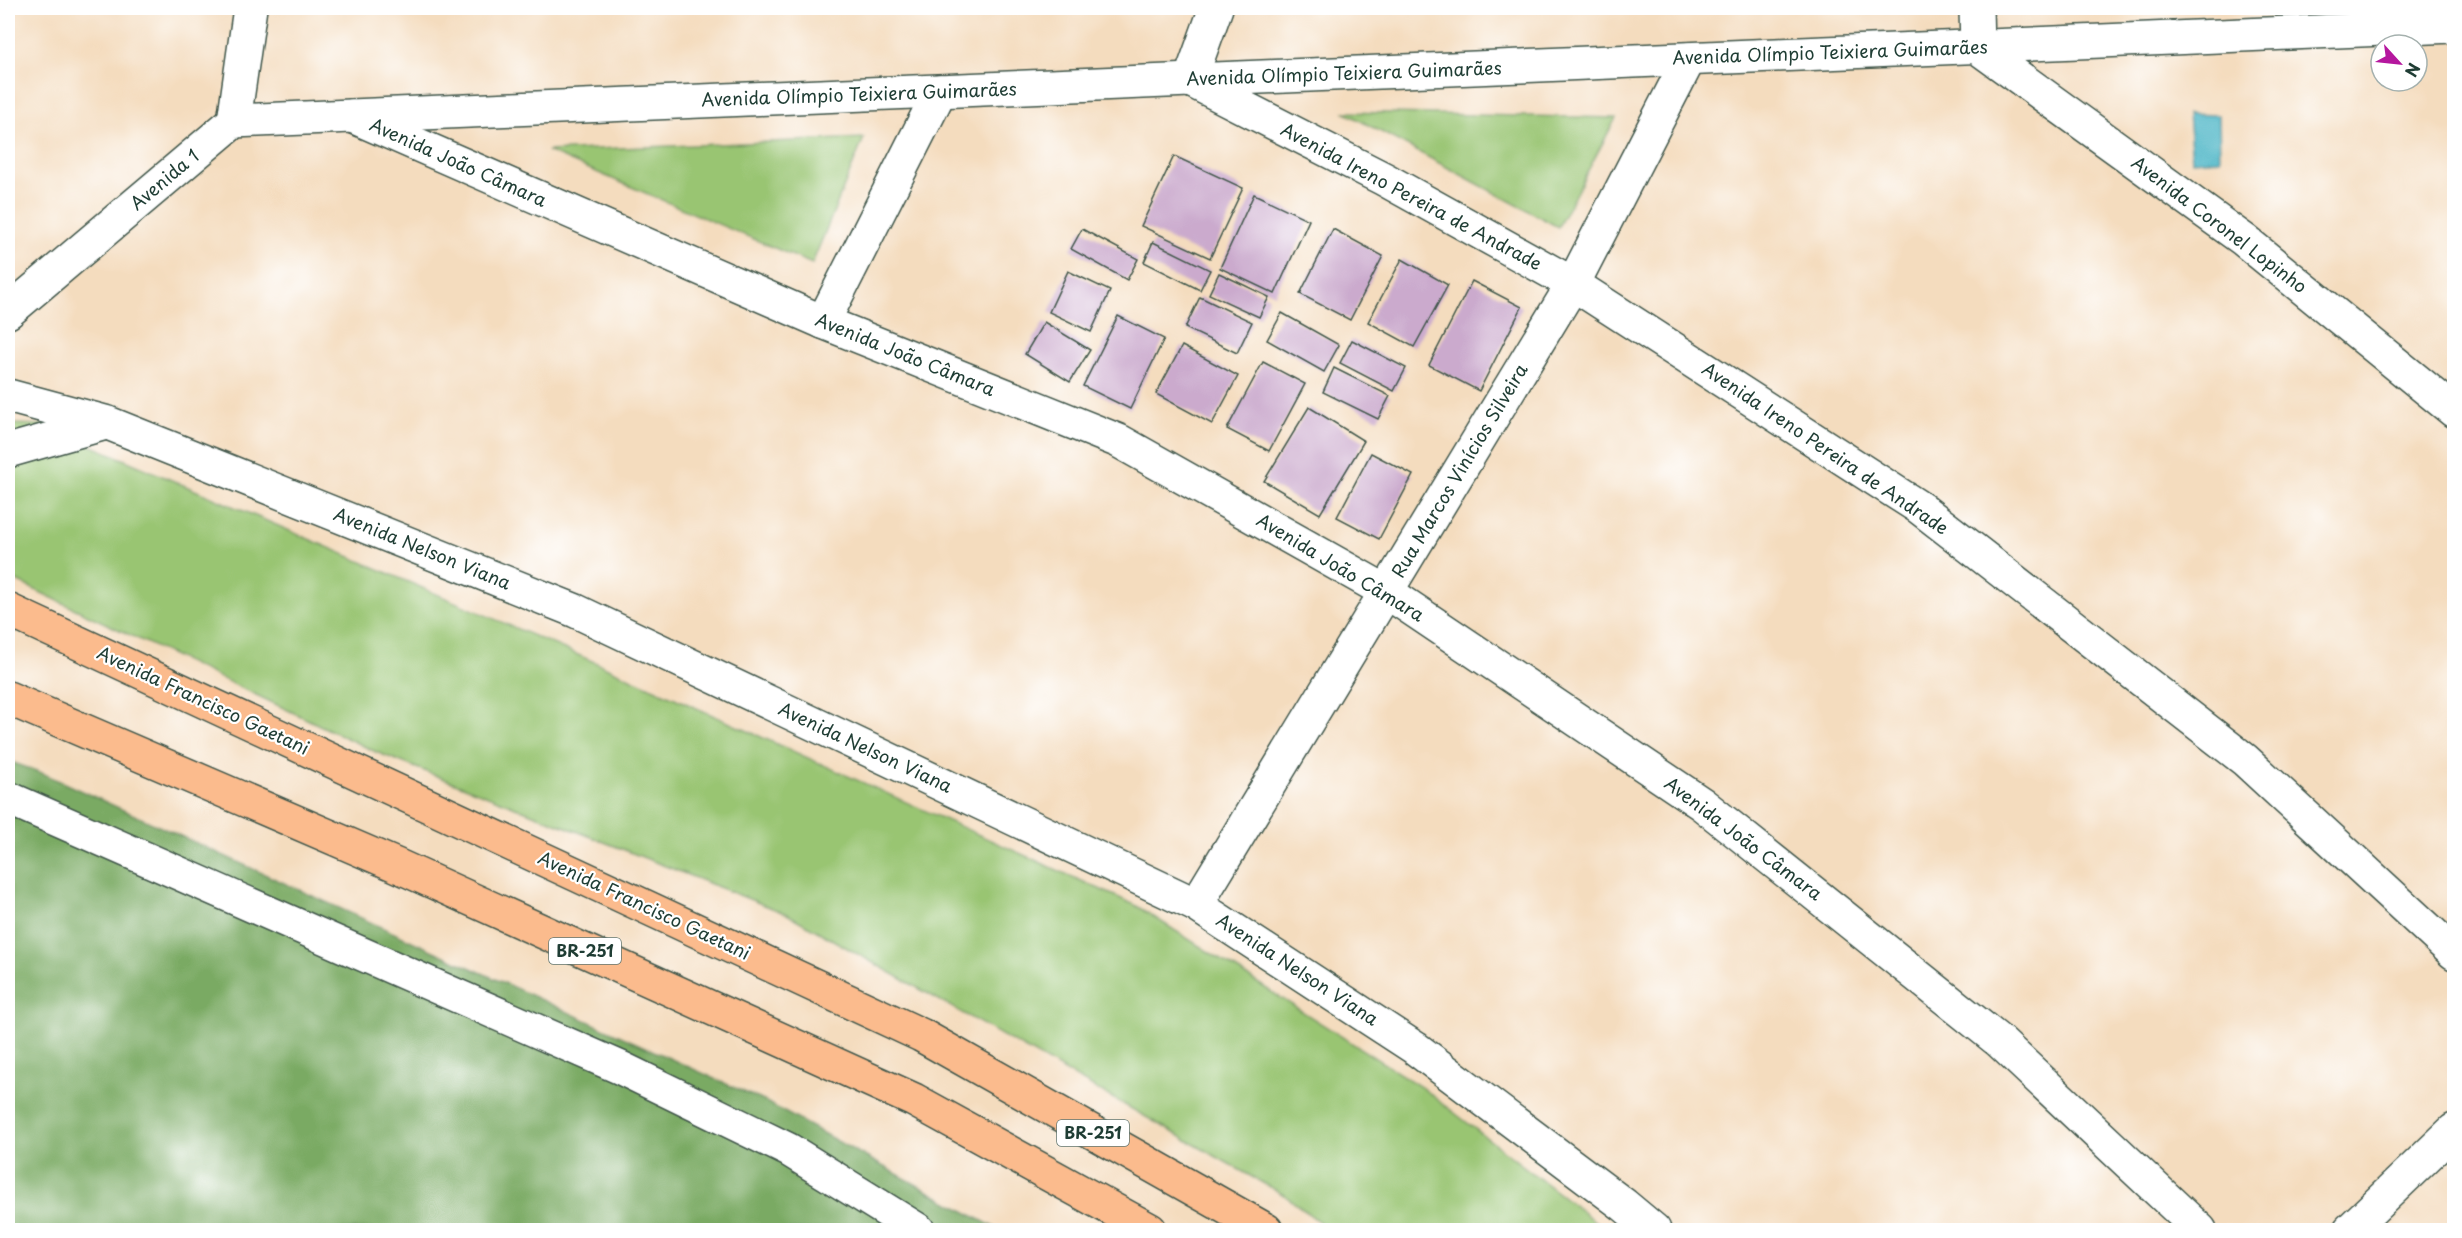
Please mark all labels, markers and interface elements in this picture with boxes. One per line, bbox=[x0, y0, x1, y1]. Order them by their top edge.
street label: Avenida Olímpio Teixiera Guimarães bbox=[1672, 33, 1988, 71]
north arrow bbox=[2369, 33, 2429, 93]
street label: Avenida Olímpio Teixiera Guimarães bbox=[1186, 54, 1502, 92]
text: N bbox=[2400, 59, 2427, 81]
street label: Avenida Olímpio Teixiera Guimarães bbox=[701, 75, 1017, 113]
street label: Avenida João Câmara bbox=[366, 110, 552, 213]
street label: Avenida Ireno Pereira de Andrade bbox=[1276, 115, 1547, 276]
street label: Avenida 1 bbox=[124, 142, 204, 216]
street label: Avenida Coronel Lopinho bbox=[2126, 149, 2313, 299]
street label: Avenida João Câmara bbox=[812, 305, 1000, 402]
street label: Avenida Ireno Pereira de Andrade bbox=[1697, 355, 1955, 541]
street label: Rua Marcos Vinícios Silveira bbox=[1384, 357, 1534, 582]
street label: Avenida Nelson Viana bbox=[330, 500, 516, 596]
street label: Avenida João Câmara bbox=[1252, 506, 1430, 628]
street label: Avenida Francisco Gaetani bbox=[93, 639, 314, 761]
street label: Avenida Nelson Viana bbox=[774, 695, 957, 799]
street label: Avenida João Câmara bbox=[1659, 769, 1829, 907]
street label: Avenida Francisco Gaetani bbox=[534, 844, 755, 966]
street label: Avenida Nelson Viana bbox=[1211, 906, 1385, 1032]
road number: BR-251 bbox=[549, 938, 621, 964]
road number: BR-251 bbox=[1057, 1120, 1129, 1146]

